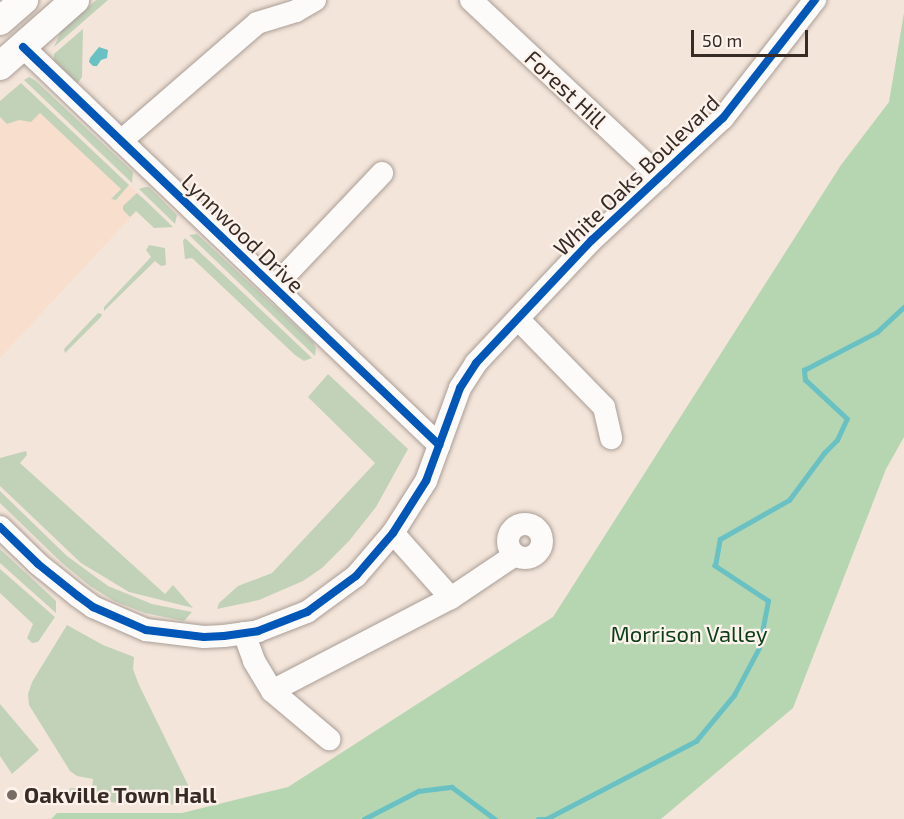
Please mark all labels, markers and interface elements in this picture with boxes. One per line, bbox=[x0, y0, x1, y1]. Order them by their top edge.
scale bar bbox=[694, 18, 811, 56]
text: 50 m bbox=[702, 29, 742, 51]
street label: Forest Hill bbox=[520, 45, 612, 133]
street label: White Oaks Boulevard bbox=[548, 89, 724, 261]
street label: Lynnwood Drive bbox=[176, 168, 310, 298]
park label: Morrison Valley bbox=[610, 621, 768, 647]
place label: Oakville Town Hall bbox=[24, 782, 217, 808]
marker: Oakville Town Hall bbox=[5, 788, 19, 802]

